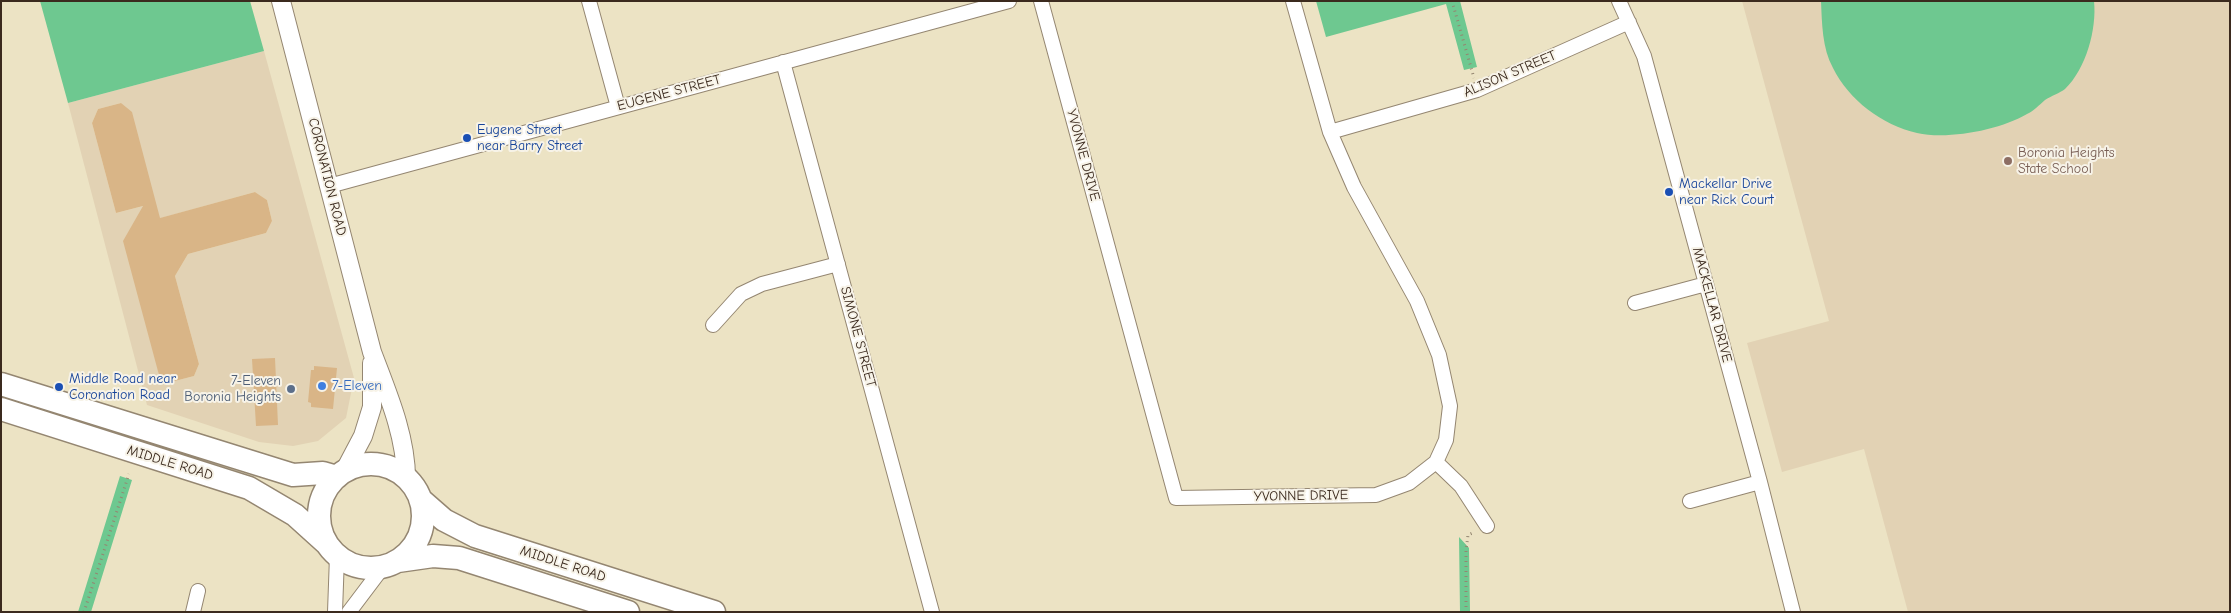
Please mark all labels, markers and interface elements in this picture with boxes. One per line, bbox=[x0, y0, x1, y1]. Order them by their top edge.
street label: ALISON STREET bbox=[1461, 47, 1559, 101]
street label: EUGENE STREET bbox=[615, 71, 723, 115]
street label: YVONNE DRIVE bbox=[1063, 107, 1103, 203]
street label: CORONATION ROAD bbox=[304, 116, 350, 238]
place label: Eugene Street near Barry Street bbox=[477, 122, 582, 154]
marker: Eugene Street near Barry Street bbox=[461, 132, 473, 144]
place label: Boronia Heights State School bbox=[2018, 145, 2115, 178]
marker: Boronia Heights State School bbox=[2002, 155, 2014, 167]
place label: Mackellar Drive near Rick Court bbox=[1679, 176, 1774, 208]
marker: Mackellar Drive near Rick Court bbox=[1663, 186, 1675, 198]
street label: MACKELLAR DRIVE bbox=[1689, 246, 1735, 364]
street label: SIMONE STREET bbox=[836, 285, 880, 389]
place label: Middle Road near Coronation Road bbox=[69, 371, 176, 404]
place label: 7-Eleven Boronia Heights bbox=[184, 373, 281, 406]
place label: 7-Eleven bbox=[332, 378, 382, 394]
marker: 7-Eleven bbox=[316, 380, 328, 392]
marker: Middle Road near Coronation Road bbox=[53, 381, 65, 393]
marker: 7-Eleven Boronia Heights bbox=[285, 383, 297, 395]
street label: MIDDLE ROAD bbox=[125, 442, 215, 484]
street label: YVONNE DRIVE bbox=[1254, 487, 1348, 505]
street label: MIDDLE ROAD bbox=[518, 542, 608, 586]

